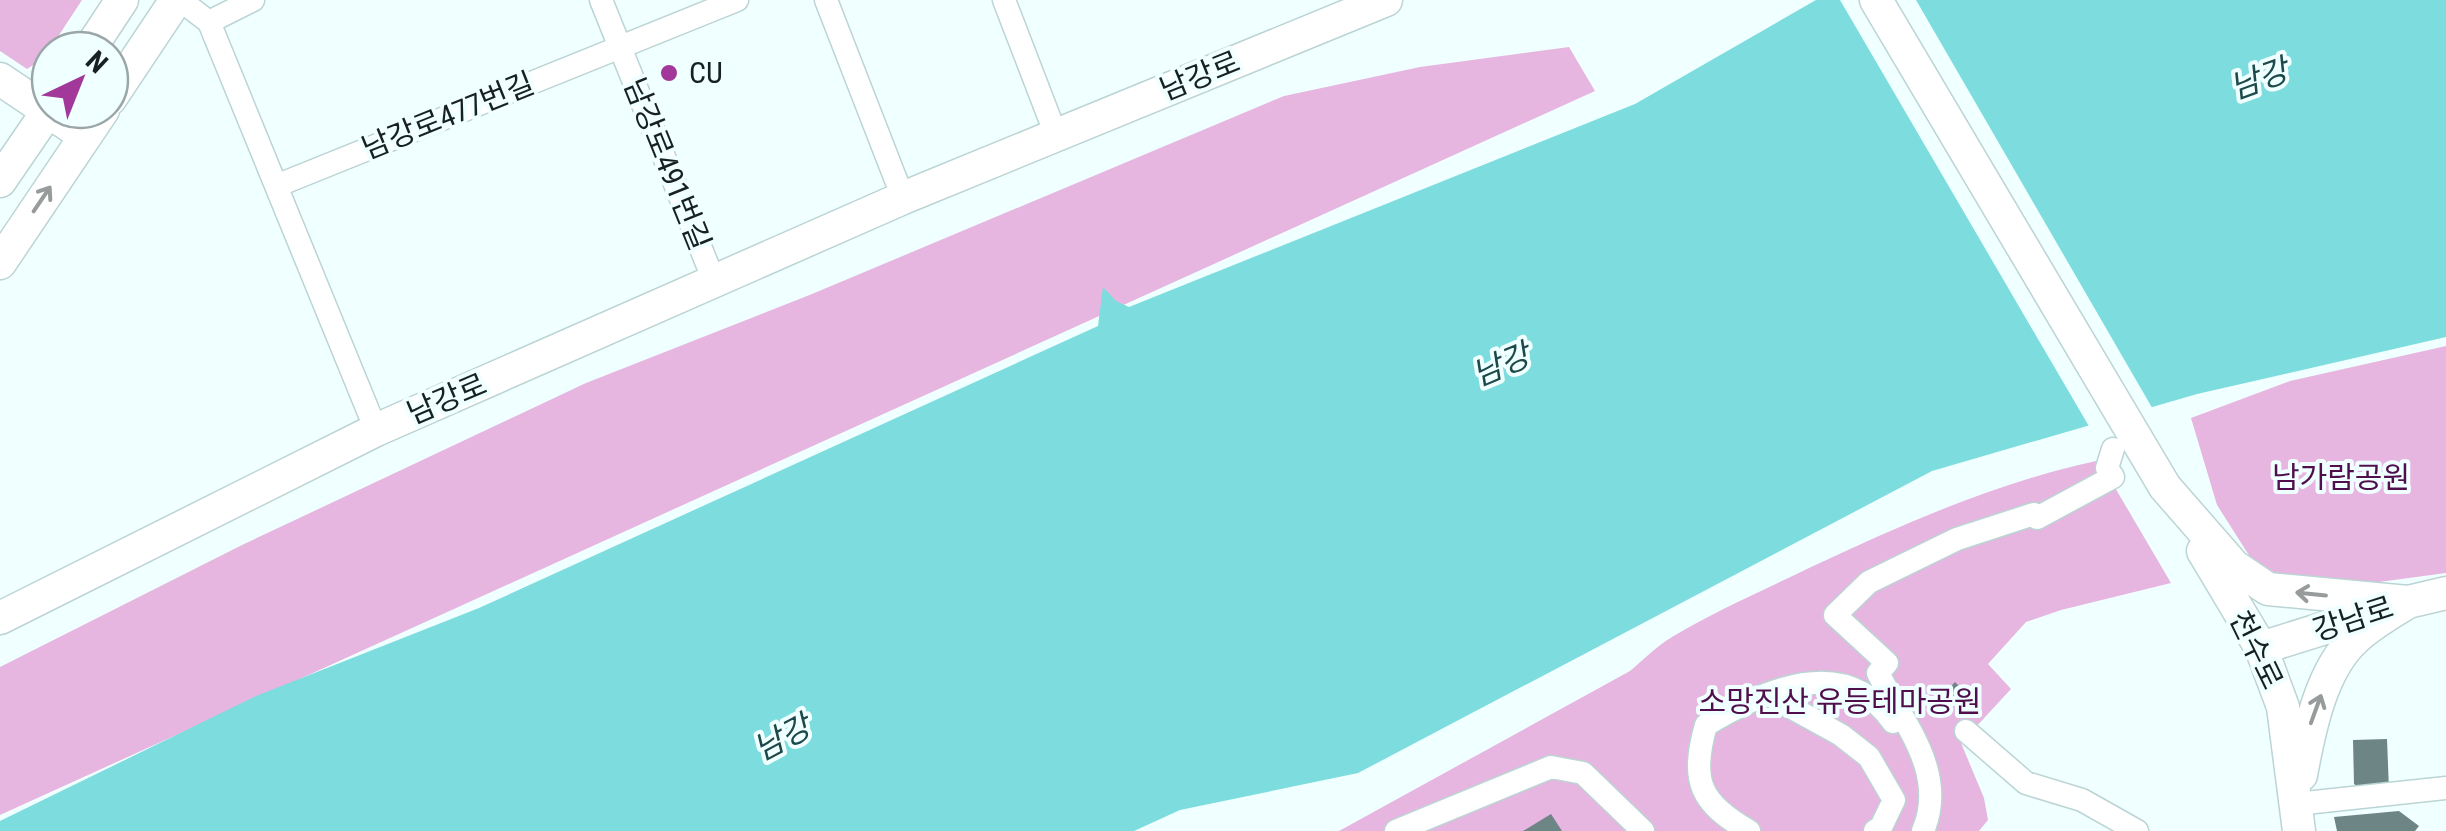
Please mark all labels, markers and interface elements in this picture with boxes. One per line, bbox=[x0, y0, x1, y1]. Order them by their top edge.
north arrow bbox=[30, 30, 130, 130]
text: N bbox=[79, 44, 114, 80]
street label: 남강로 bbox=[1155, 44, 1245, 107]
water label: 남강 bbox=[2225, 50, 2297, 107]
place label: CU bbox=[689, 55, 723, 90]
marker: CU bbox=[658, 62, 680, 84]
street label: 남강로477번길 bbox=[357, 65, 539, 166]
street label: 남강로491번길 bbox=[617, 73, 718, 255]
one-way arrow bbox=[32, 186, 53, 214]
water label: 남강 bbox=[1466, 334, 1540, 394]
street label: 남강로 bbox=[402, 366, 492, 431]
park label: 남가람공원 bbox=[2272, 460, 2410, 495]
one-way arrow bbox=[2295, 585, 2327, 604]
street label: 강남로 bbox=[2308, 589, 2398, 648]
street label: 천수로 bbox=[2223, 605, 2290, 695]
park label: 소망진산 유등테마공원 bbox=[1699, 684, 1981, 719]
one-way arrow bbox=[2308, 694, 2326, 725]
water label: 남강 bbox=[747, 705, 821, 769]

